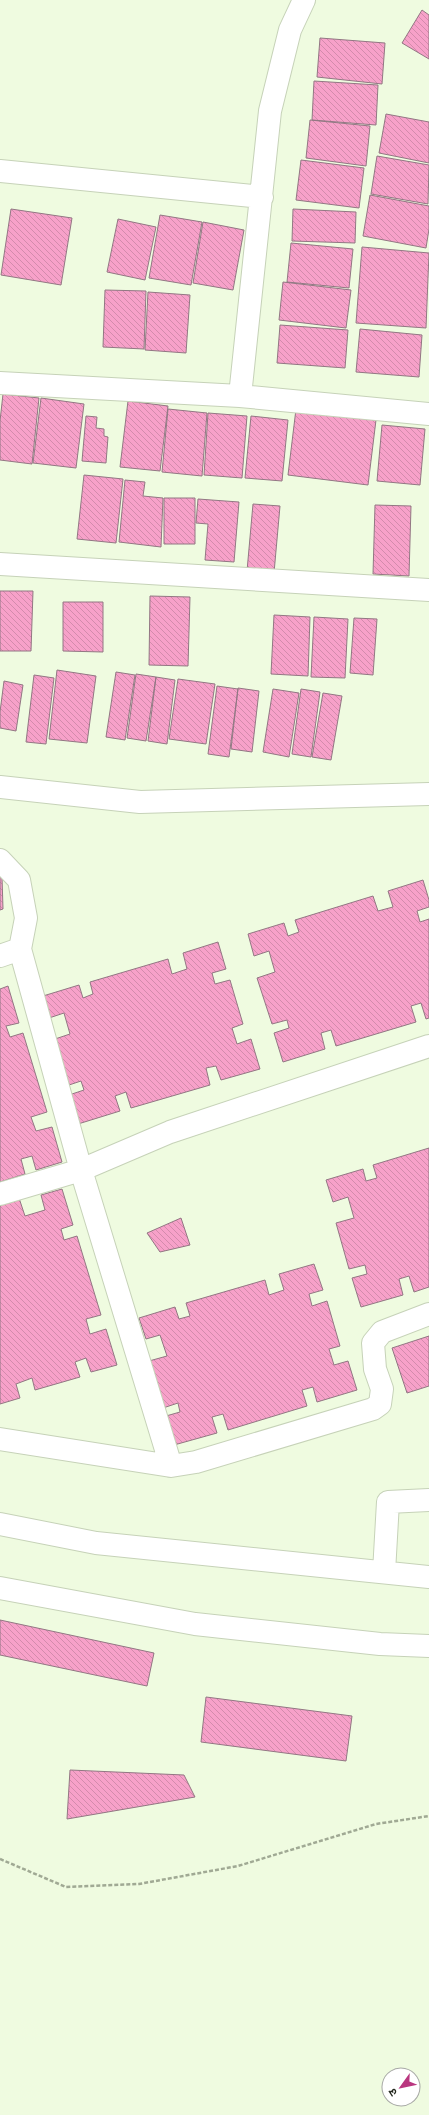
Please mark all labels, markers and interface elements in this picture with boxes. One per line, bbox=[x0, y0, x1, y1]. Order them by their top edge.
north arrow bbox=[381, 2067, 421, 2107]
text: उ bbox=[385, 2085, 400, 2099]

